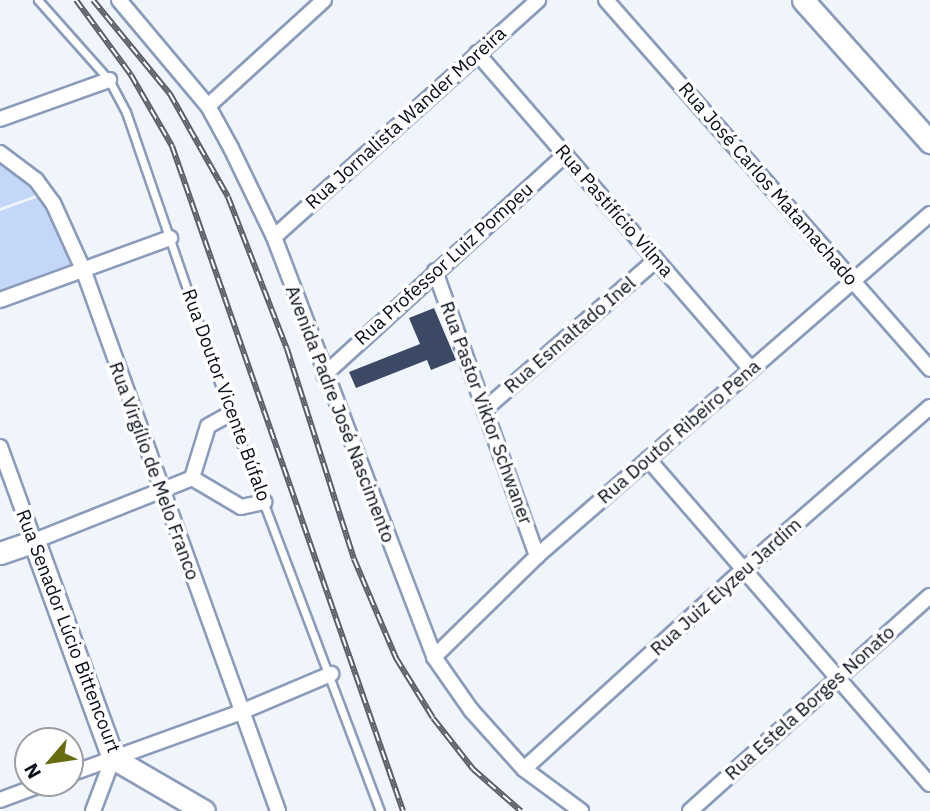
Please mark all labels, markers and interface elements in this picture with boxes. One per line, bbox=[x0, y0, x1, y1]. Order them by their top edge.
street label: Rua Jornalista Wander Moreira bbox=[301, 22, 511, 214]
street label: Rua José Carlos Matamachado bbox=[674, 78, 862, 290]
street label: Rua Pastifício Vilma bbox=[550, 140, 678, 282]
street label: Rua Professor Luiz Pompeu bbox=[350, 178, 538, 350]
street label: Rua Esmaltado Inel bbox=[500, 272, 640, 398]
street label: Avenida Padre José Nascimento bbox=[280, 282, 400, 546]
street label: Rua Doutor Vicente Búfalo bbox=[177, 286, 275, 504]
street label: Rua Pastor Viktor Schwaner bbox=[435, 298, 537, 528]
street label: Rua Doutor Ribeiro Pena bbox=[593, 355, 765, 509]
street label: Rua Virgílio de Melo Franco bbox=[104, 359, 204, 583]
street label: Rua Senador Lúcio Bittencourt bbox=[11, 506, 125, 756]
street label: Rua Juiz Elyzeu Jardim bbox=[646, 513, 806, 661]
street label: Rua Estela Borges Nonato bbox=[720, 621, 900, 785]
north arrow bbox=[14, 727, 84, 797]
text: N bbox=[19, 759, 46, 783]

